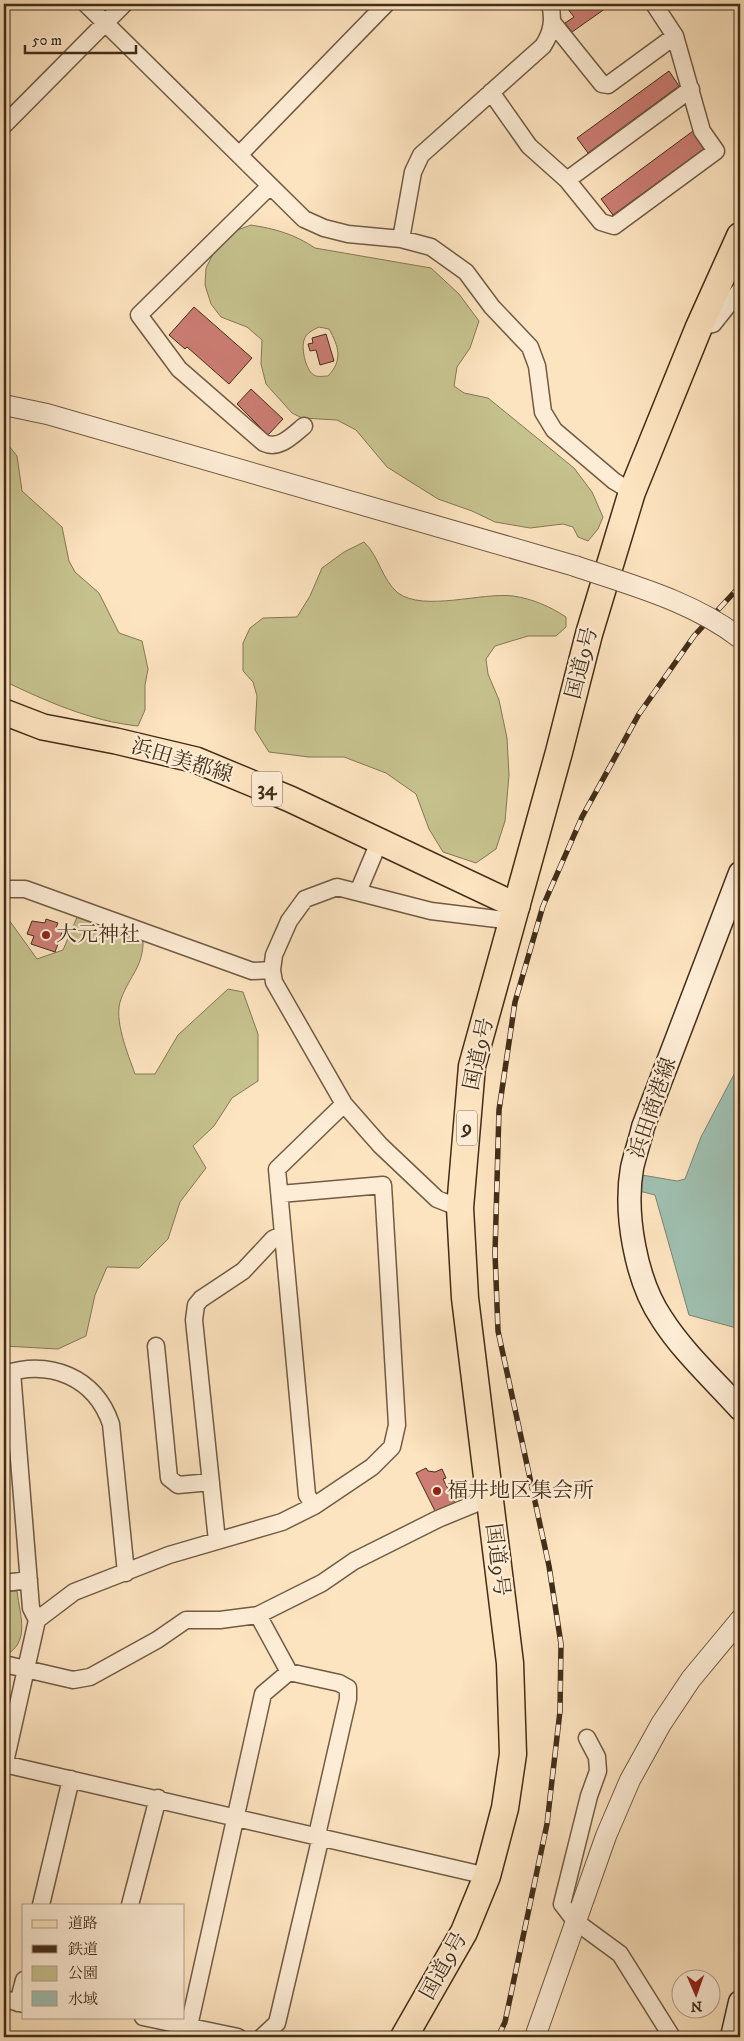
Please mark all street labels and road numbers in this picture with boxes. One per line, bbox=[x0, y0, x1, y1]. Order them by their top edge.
street label: 国道9号 bbox=[560, 624, 604, 702]
street label: 浜田美都線 bbox=[128, 733, 236, 789]
road number: 34 bbox=[252, 772, 282, 806]
street label: 国道9号 bbox=[459, 1015, 499, 1093]
street label: 浜田商港線 bbox=[624, 1054, 682, 1162]
road number: 9 bbox=[457, 1110, 477, 1146]
street label: 国道9号 bbox=[480, 1522, 514, 1598]
street label: 国道9号 bbox=[415, 1928, 473, 2004]

